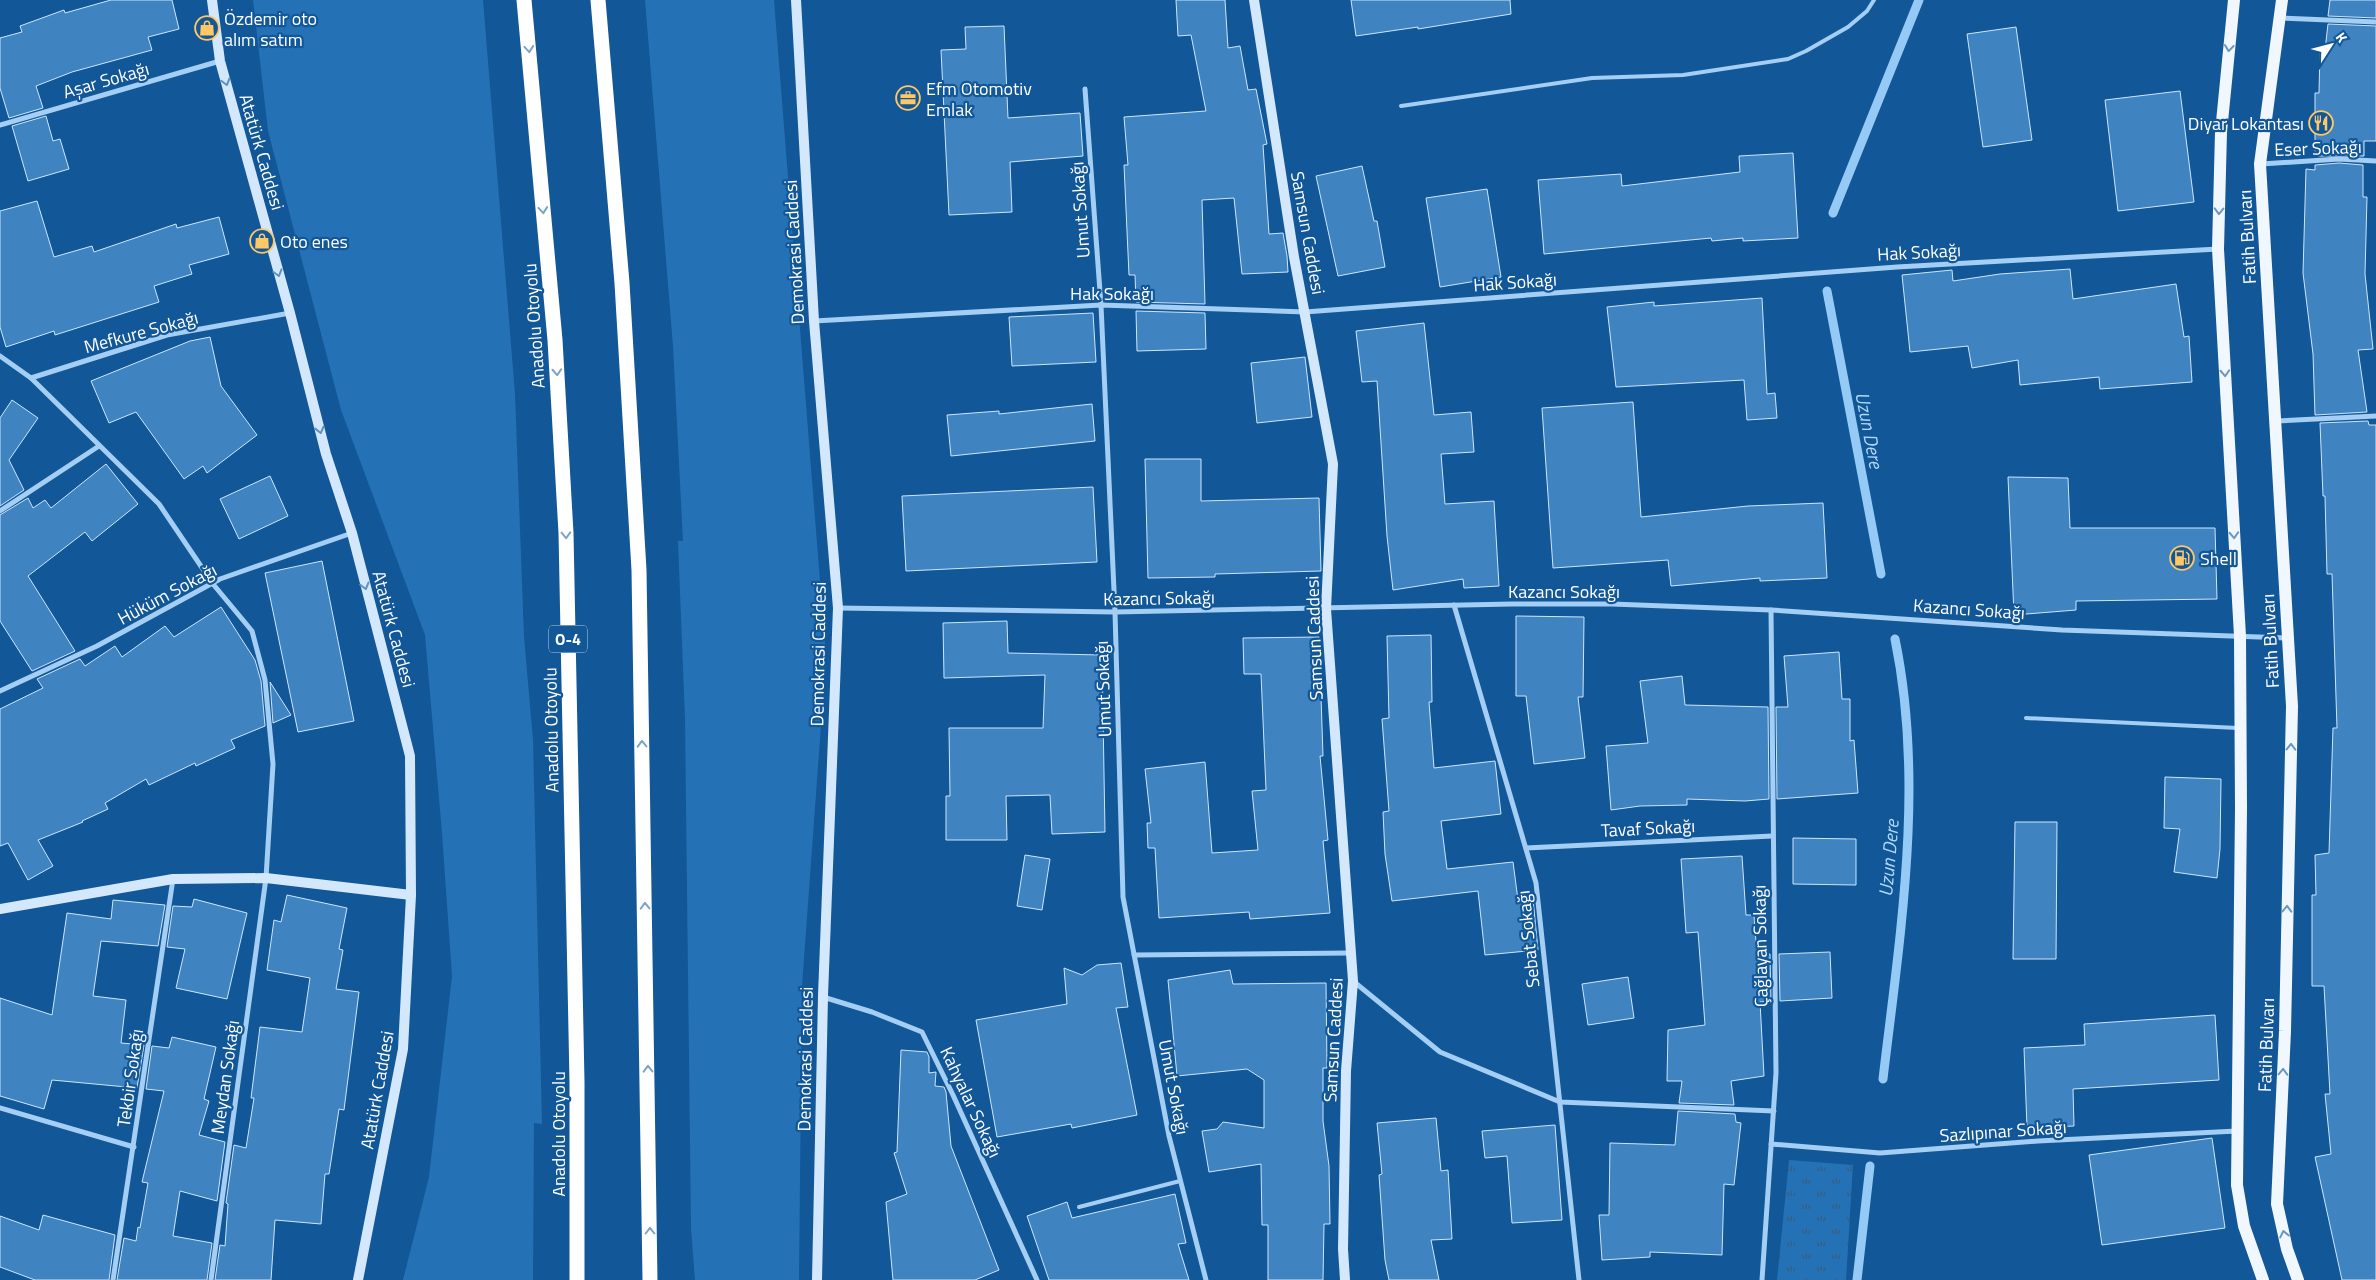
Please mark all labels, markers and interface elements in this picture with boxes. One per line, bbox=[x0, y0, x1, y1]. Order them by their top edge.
place label: Özdemir oto alım satım bbox=[224, 5, 317, 53]
shop icon: Özdemir oto alım satım bbox=[194, 15, 220, 41]
north arrow bbox=[2306, 20, 2356, 70]
text: K bbox=[2331, 28, 2353, 47]
one-way arrow bbox=[523, 45, 534, 53]
one-way arrow bbox=[2224, 45, 2235, 53]
street label: Aşar Sokağı bbox=[60, 55, 152, 105]
place label: Efm Otomotiv Emlak bbox=[926, 75, 1032, 123]
one-way arrow bbox=[220, 78, 230, 86]
office icon: Efm Otomotiv Emlak bbox=[895, 85, 921, 111]
street label: Atatürk Caddesi bbox=[233, 91, 291, 213]
place label: Diyar Lokantası bbox=[2188, 110, 2304, 137]
restaurant icon: Diyar Lokantası bbox=[2308, 110, 2334, 136]
street label: Eser Sokağı bbox=[2274, 133, 2362, 163]
street label: Umut Sokağı bbox=[1063, 161, 1097, 259]
street label: Samsun Caddesi bbox=[1284, 169, 1332, 297]
street label: Demokrasi Caddesi bbox=[777, 179, 811, 325]
street label: Fatih Bulvarı bbox=[2231, 189, 2263, 285]
one-way arrow bbox=[538, 207, 549, 215]
one-way arrow bbox=[2214, 207, 2224, 215]
shop icon: Oto enes bbox=[249, 228, 275, 254]
place label: Oto enes bbox=[280, 228, 348, 255]
street label: Hak Sokağı bbox=[1876, 236, 1962, 268]
street label: Anadolu Otoyolu bbox=[516, 263, 552, 389]
street label: Hak Sokağı bbox=[1472, 266, 1558, 298]
one-way arrow bbox=[273, 268, 283, 276]
street label: Hak Sokağı bbox=[1070, 280, 1154, 307]
street label: Mefkure Sokağı bbox=[81, 304, 201, 360]
one-way arrow bbox=[551, 369, 562, 377]
one-way arrow bbox=[2219, 369, 2230, 377]
water label: Uzun Dere bbox=[1848, 389, 1892, 472]
one-way arrow bbox=[314, 425, 325, 434]
one-way arrow bbox=[560, 531, 571, 539]
one-way arrow bbox=[2228, 531, 2239, 539]
fuel station icon: Shell bbox=[2169, 545, 2195, 571]
place label: Shell bbox=[2200, 545, 2237, 572]
street label: Hüküm Sokağı bbox=[113, 557, 221, 631]
street label: Atatürk Caddesi bbox=[365, 568, 423, 690]
street label: Samsun Caddesi bbox=[1298, 575, 1330, 701]
street label: Kazancı Sokağı bbox=[1508, 578, 1620, 605]
one-way arrow bbox=[360, 581, 370, 589]
street label: Demokrasi Caddesi bbox=[803, 581, 833, 727]
street label: Kazancı Sokağı bbox=[1103, 584, 1215, 612]
street label: Kazancı Sokağı bbox=[1912, 592, 2026, 626]
street label: Fatih Bulvarı bbox=[2254, 593, 2286, 689]
road number: O-4 bbox=[549, 626, 587, 652]
street label: Umut Sokağı bbox=[1088, 640, 1118, 738]
street label: Anadolu Otoyolu bbox=[536, 667, 566, 793]
one-way arrow bbox=[637, 740, 647, 748]
one-way arrow bbox=[2286, 743, 2296, 750]
street label: Tavaf Sokağı bbox=[1600, 812, 1696, 844]
water label: Uzun Dere bbox=[1870, 817, 1906, 898]
street label: Çağlayan Sokağı bbox=[1745, 885, 1775, 1007]
street label: Sebat Sokağı bbox=[1509, 889, 1547, 989]
one-way arrow bbox=[640, 902, 650, 910]
one-way arrow bbox=[2282, 905, 2292, 913]
street label: Samsun Caddesi bbox=[1316, 977, 1350, 1103]
street label: Demokrasi Caddesi bbox=[790, 986, 820, 1132]
street label: Fatih Bulvarı bbox=[2251, 997, 2281, 1093]
street label: Meydan Sokağı bbox=[204, 1018, 246, 1136]
street label: Tekbir Sokağı bbox=[110, 1027, 150, 1129]
street label: Atatürk Caddesi bbox=[353, 1029, 401, 1151]
street label: Umut Sokağı bbox=[1152, 1037, 1196, 1137]
street label: Kahyalar Sokağı bbox=[933, 1042, 1009, 1162]
one-way arrow bbox=[643, 1065, 653, 1072]
one-way arrow bbox=[2278, 1068, 2288, 1076]
street label: Anadolu Otoyolu bbox=[545, 1071, 572, 1197]
street label: Sazlıpınar Sokağı bbox=[1939, 1113, 2067, 1149]
one-way arrow bbox=[645, 1227, 655, 1235]
one-way arrow bbox=[2279, 1229, 2290, 1238]

